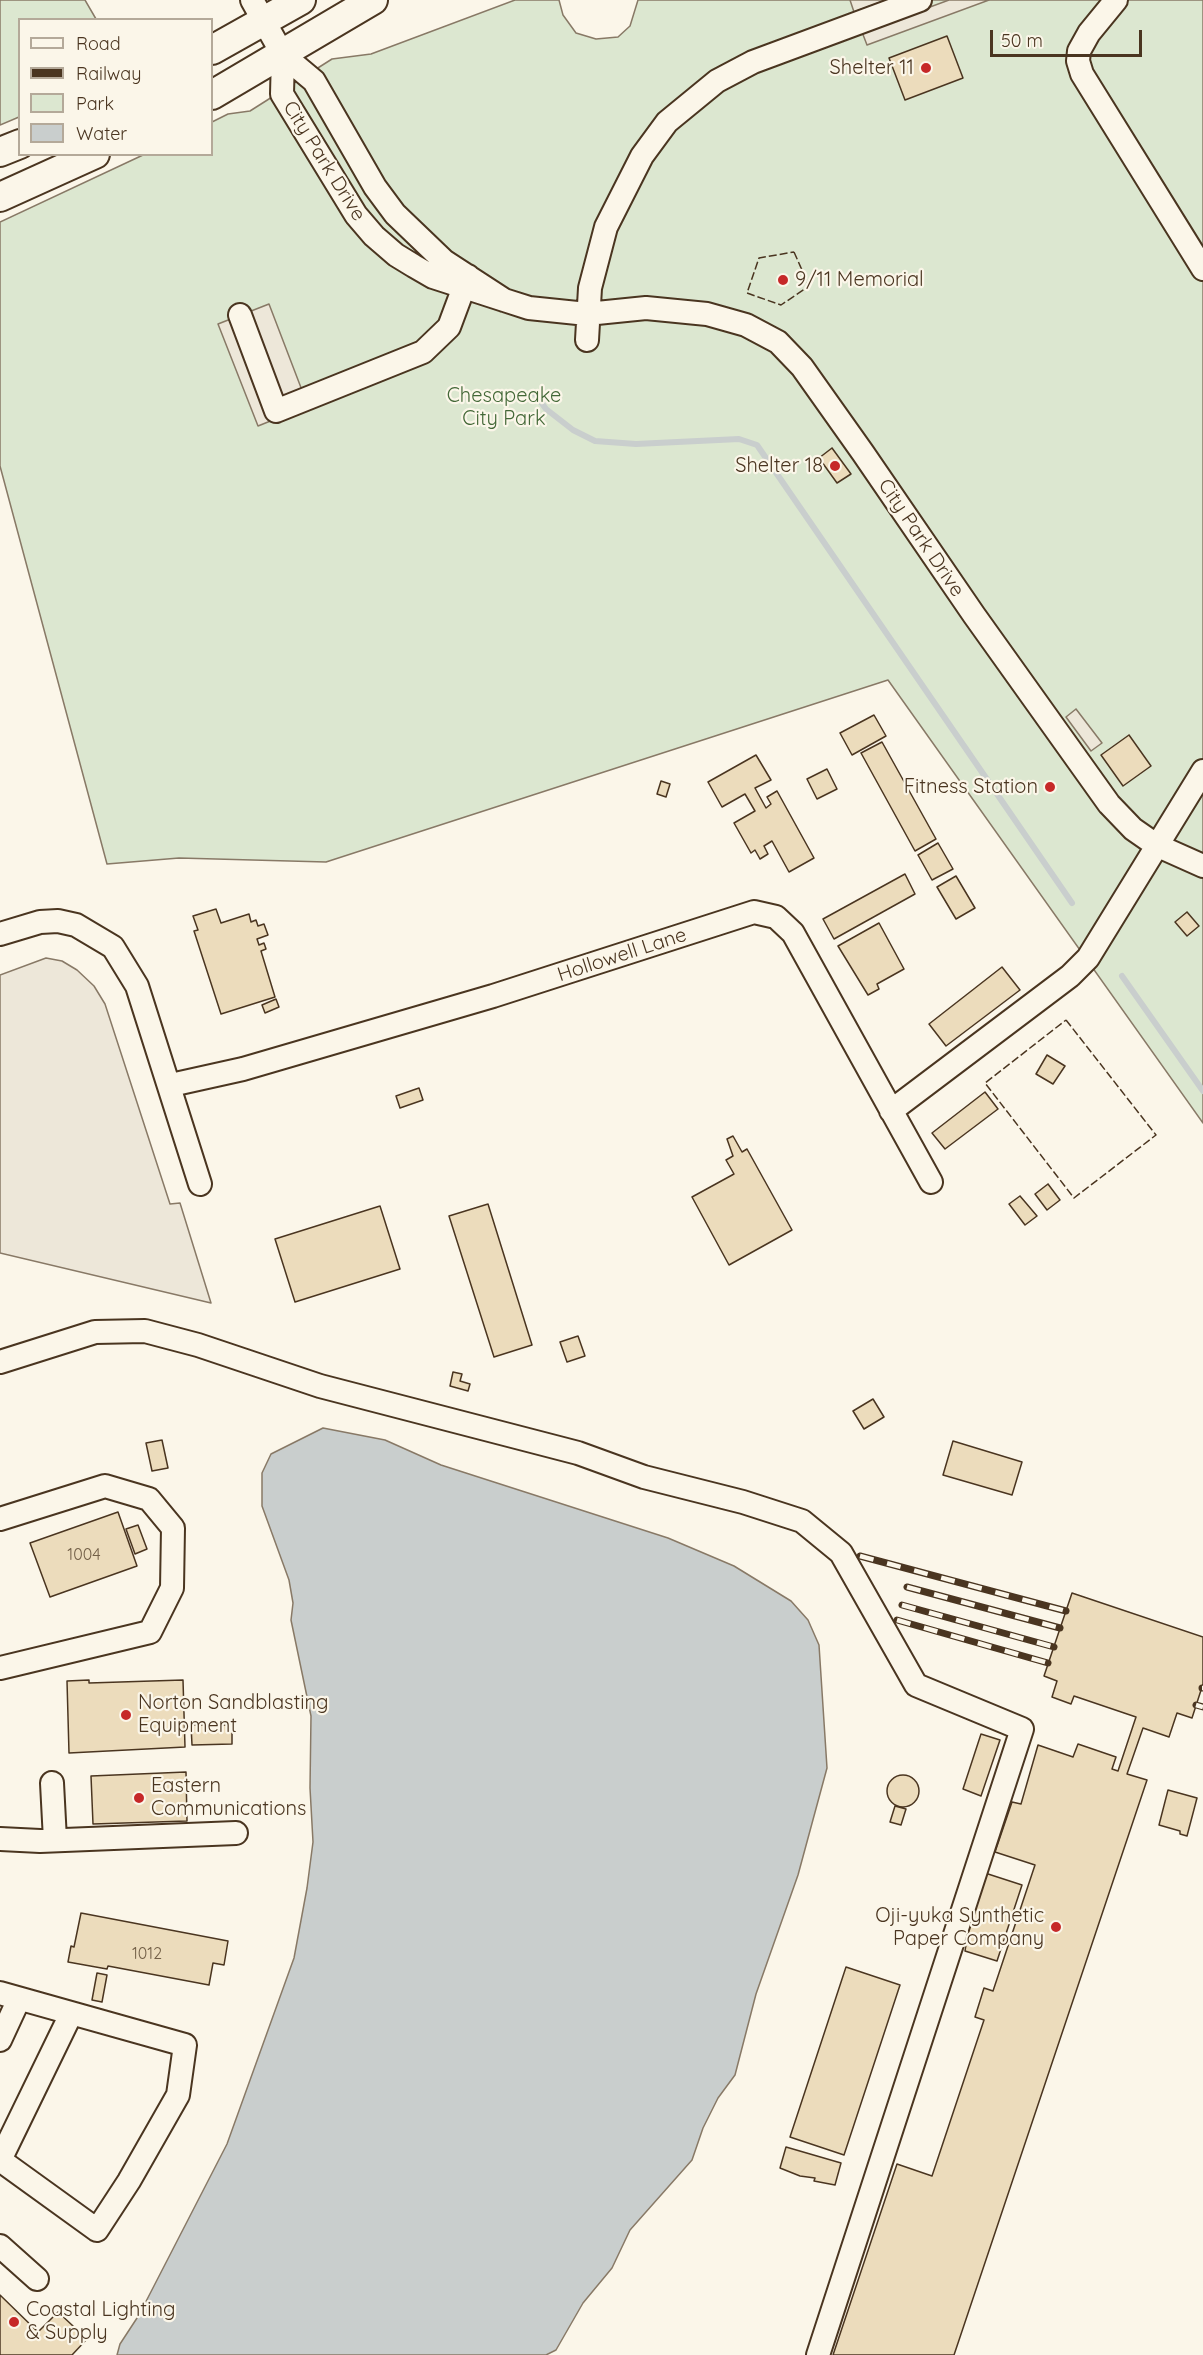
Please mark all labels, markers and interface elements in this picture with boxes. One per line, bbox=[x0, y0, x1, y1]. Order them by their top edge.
legend bbox=[18, 18, 213, 156]
scale bar bbox=[993, 18, 1144, 56]
text: 50 m bbox=[1001, 29, 1043, 52]
text: Road bbox=[76, 32, 121, 55]
place label: Shelter 11 bbox=[830, 56, 914, 80]
marker: Shelter 11 bbox=[919, 61, 933, 75]
text: Railway bbox=[76, 62, 142, 85]
text: Park bbox=[76, 92, 114, 115]
street label: City Park Drive bbox=[278, 97, 370, 225]
text: Water bbox=[76, 122, 127, 145]
place label: 9/11 Memorial bbox=[795, 268, 924, 292]
marker: 9/11 Memorial bbox=[776, 273, 790, 287]
park label: Chesapeake City Park bbox=[447, 384, 561, 431]
place label: Shelter 18 bbox=[735, 454, 823, 478]
marker: Shelter 18 bbox=[828, 459, 842, 473]
street label: City Park Drive bbox=[873, 475, 969, 601]
place label: Fitness Station bbox=[904, 775, 1038, 799]
marker: Fitness Station bbox=[1043, 780, 1057, 794]
street label: Hollowell Lane bbox=[554, 923, 690, 987]
house number: 1004 bbox=[67, 1545, 101, 1565]
place label: Norton Sandblasting Equipment bbox=[138, 1691, 328, 1738]
marker: Norton Sandblasting Equipment bbox=[119, 1708, 133, 1722]
place label: Eastern Communications bbox=[151, 1774, 306, 1821]
marker: Eastern Communications bbox=[132, 1791, 146, 1805]
place label: Oji-yuka Synthetic Paper Company bbox=[875, 1904, 1044, 1951]
marker: Oji-yuka Synthetic Paper Company bbox=[1049, 1920, 1063, 1934]
house number: 1012 bbox=[132, 1944, 162, 1964]
place label: Coastal Lighting & Supply bbox=[26, 2298, 175, 2345]
marker: Coastal Lighting & Supply bbox=[7, 2315, 21, 2329]

